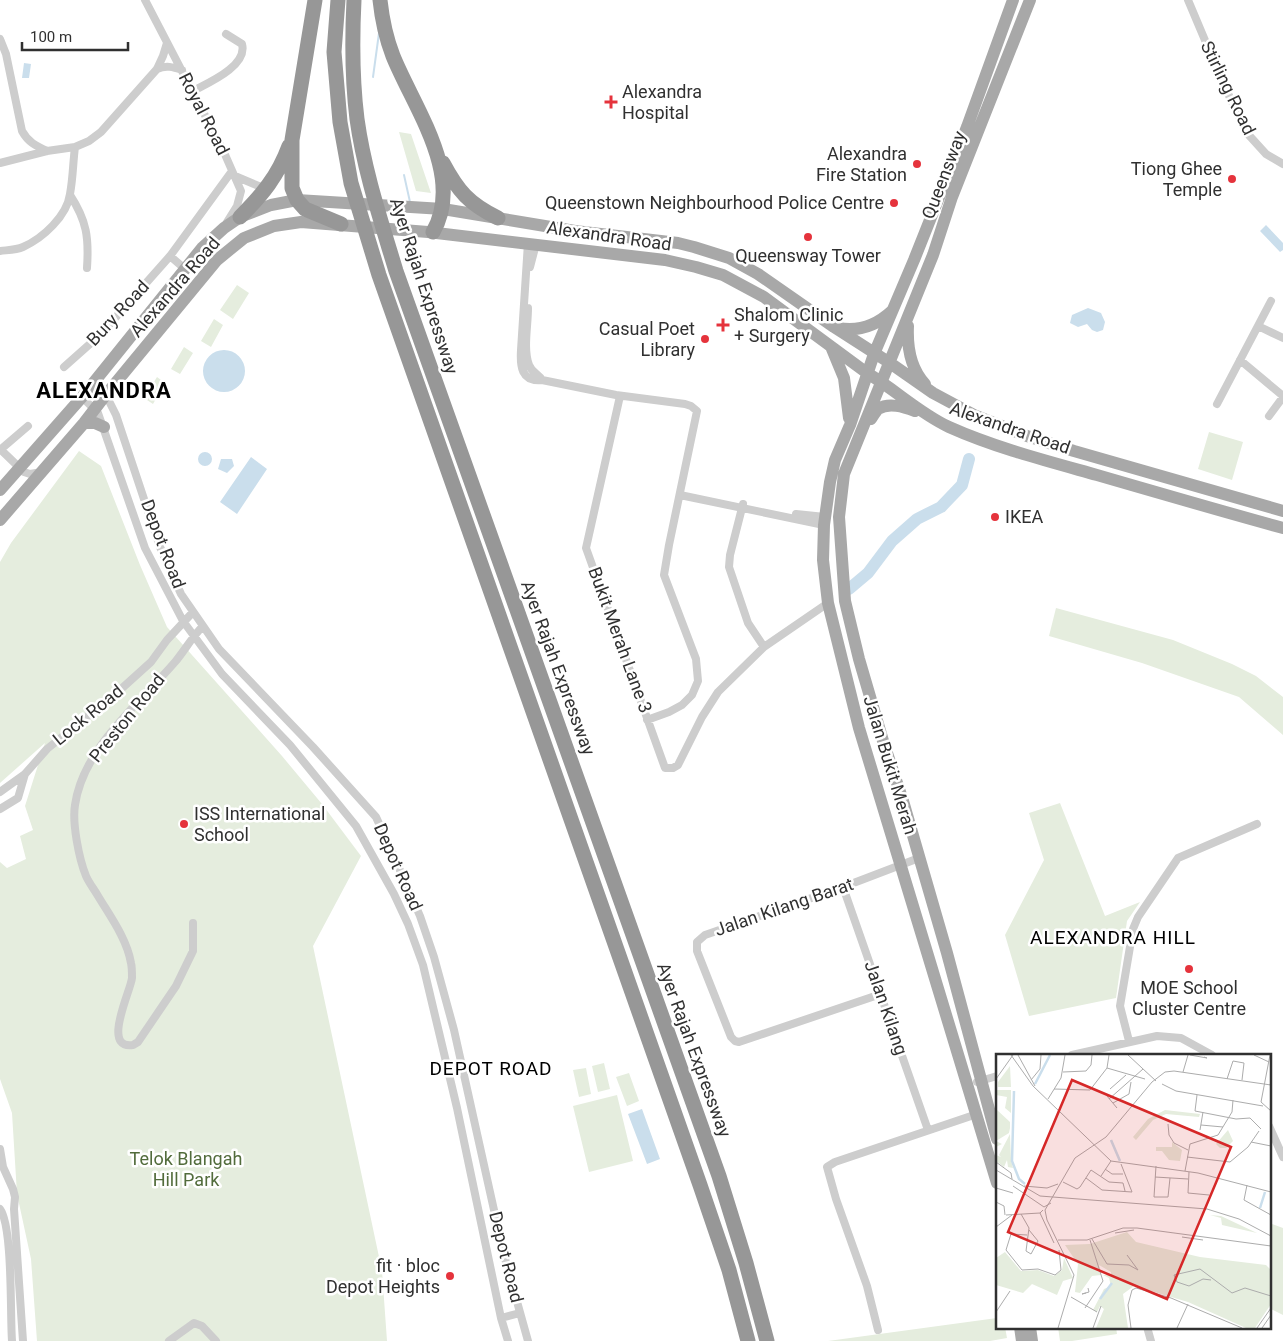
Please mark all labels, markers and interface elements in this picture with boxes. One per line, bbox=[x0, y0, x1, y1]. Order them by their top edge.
scale bar bbox=[22, 20, 129, 52]
text: 100 m bbox=[30, 28, 72, 46]
street label: Stirling Road bbox=[1197, 38, 1260, 138]
street label: Royal Road bbox=[175, 69, 234, 158]
place label: Alexandra Hospital bbox=[622, 81, 702, 123]
marker: Alexandra Hospital bbox=[604, 95, 618, 109]
street label: Queensway bbox=[917, 128, 970, 222]
place label: Alexandra Fire Station bbox=[816, 143, 907, 185]
marker: Alexandra Fire Station bbox=[911, 158, 923, 170]
place label: Tiong Ghee Temple bbox=[1131, 158, 1222, 200]
marker: Tiong Ghee Temple bbox=[1226, 173, 1238, 185]
place label: Queenstown Neighbourhood Police Centre bbox=[545, 192, 884, 213]
street label: Ayer Rajah Expressway bbox=[386, 195, 463, 377]
marker: Queenstown Neighbourhood Police Centre bbox=[888, 197, 900, 209]
street label: Alexandra Road bbox=[545, 216, 673, 255]
marker: Queensway Tower bbox=[802, 231, 814, 243]
street label: Alexandra Road bbox=[125, 232, 224, 341]
place label: Queensway Tower bbox=[735, 245, 881, 266]
street label: Bury Road bbox=[82, 276, 153, 350]
place label: Shalom Clinic + Surgery bbox=[734, 304, 844, 346]
place label: Casual Poet Library bbox=[599, 318, 695, 360]
marker: Shalom Clinic + Surgery bbox=[716, 318, 730, 332]
marker: Casual Poet Library bbox=[699, 333, 711, 345]
district label: ALEXANDRA bbox=[36, 378, 172, 403]
street label: Alexandra Road bbox=[947, 397, 1073, 458]
street label: Depot Road bbox=[137, 496, 190, 591]
place label: IKEA bbox=[1005, 506, 1043, 527]
marker: IKEA bbox=[989, 511, 1001, 523]
street label: Bukit Merah Lane 3 bbox=[584, 564, 657, 716]
street label: Ayer Rajah Expressway bbox=[517, 578, 600, 758]
street label: Preston Road bbox=[85, 669, 169, 766]
street label: Lock Road bbox=[48, 680, 127, 749]
street label: Jalan Bukit Merah bbox=[859, 693, 922, 837]
place label: ISS International School bbox=[194, 803, 325, 845]
marker: ISS International School bbox=[178, 818, 190, 830]
street label: Depot Road bbox=[370, 820, 427, 914]
street label: Jalan Kilang Barat bbox=[712, 873, 856, 940]
district label: ALEXANDRA HILL bbox=[1030, 926, 1196, 949]
street label: Jalan Kilang bbox=[861, 958, 912, 1058]
street label: Ayer Rajah Expressway bbox=[653, 960, 736, 1140]
marker: MOE School Cluster Centre bbox=[1183, 963, 1195, 975]
place label: MOE School Cluster Centre bbox=[1132, 977, 1246, 1019]
inset map bbox=[996, 1054, 1270, 1328]
district label: DEPOT ROAD bbox=[429, 1057, 553, 1080]
park label: Telok Blangah Hill Park bbox=[130, 1148, 242, 1190]
street label: Depot Road bbox=[485, 1209, 528, 1305]
place label: fit · bloc Depot Heights bbox=[326, 1255, 440, 1297]
marker: fit · bloc Depot Heights bbox=[444, 1270, 456, 1282]

